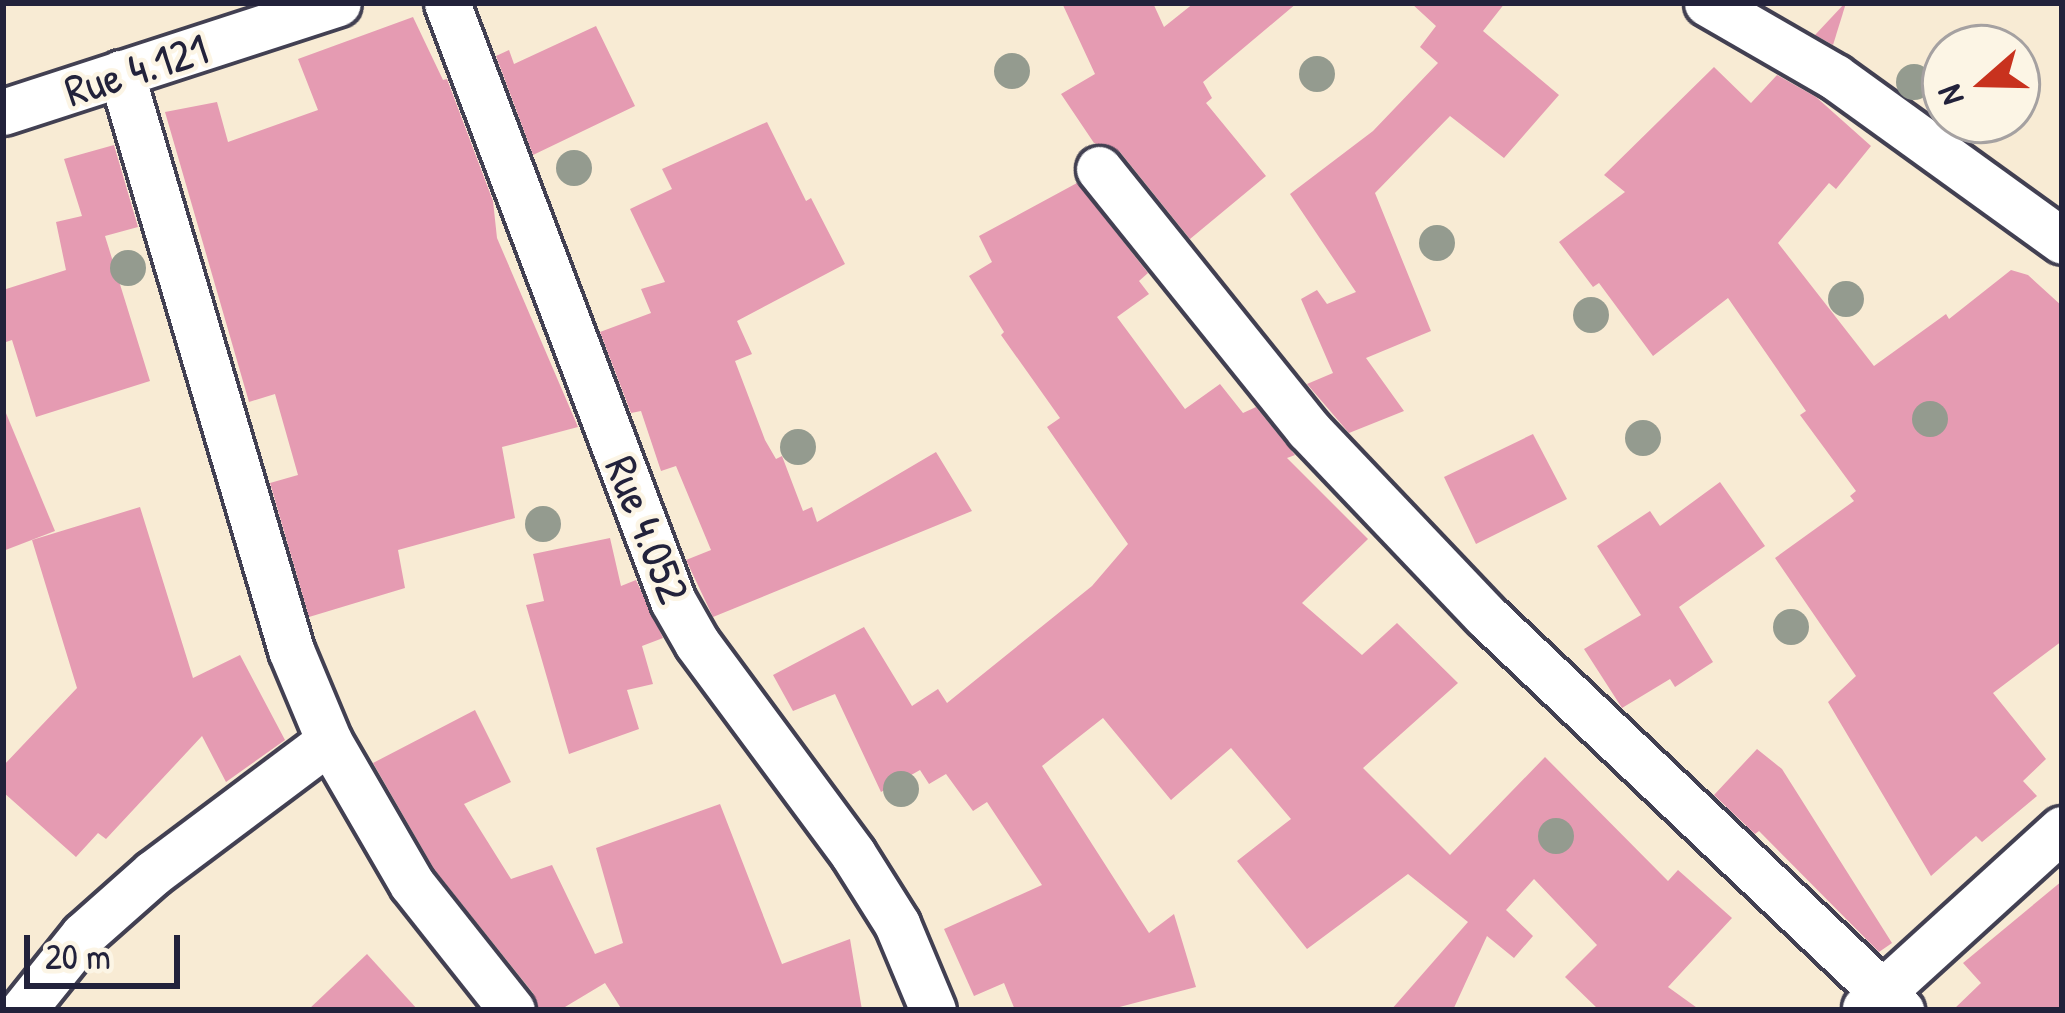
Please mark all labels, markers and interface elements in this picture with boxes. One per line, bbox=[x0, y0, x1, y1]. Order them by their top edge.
street label: Rue 4.121 bbox=[58, 21, 214, 117]
north arrow bbox=[1921, 24, 2041, 144]
text: N bbox=[1926, 80, 1974, 111]
street label: Rue 4.052 bbox=[594, 448, 702, 610]
scale bar bbox=[30, 911, 186, 985]
text: 20 m bbox=[45, 931, 111, 980]

